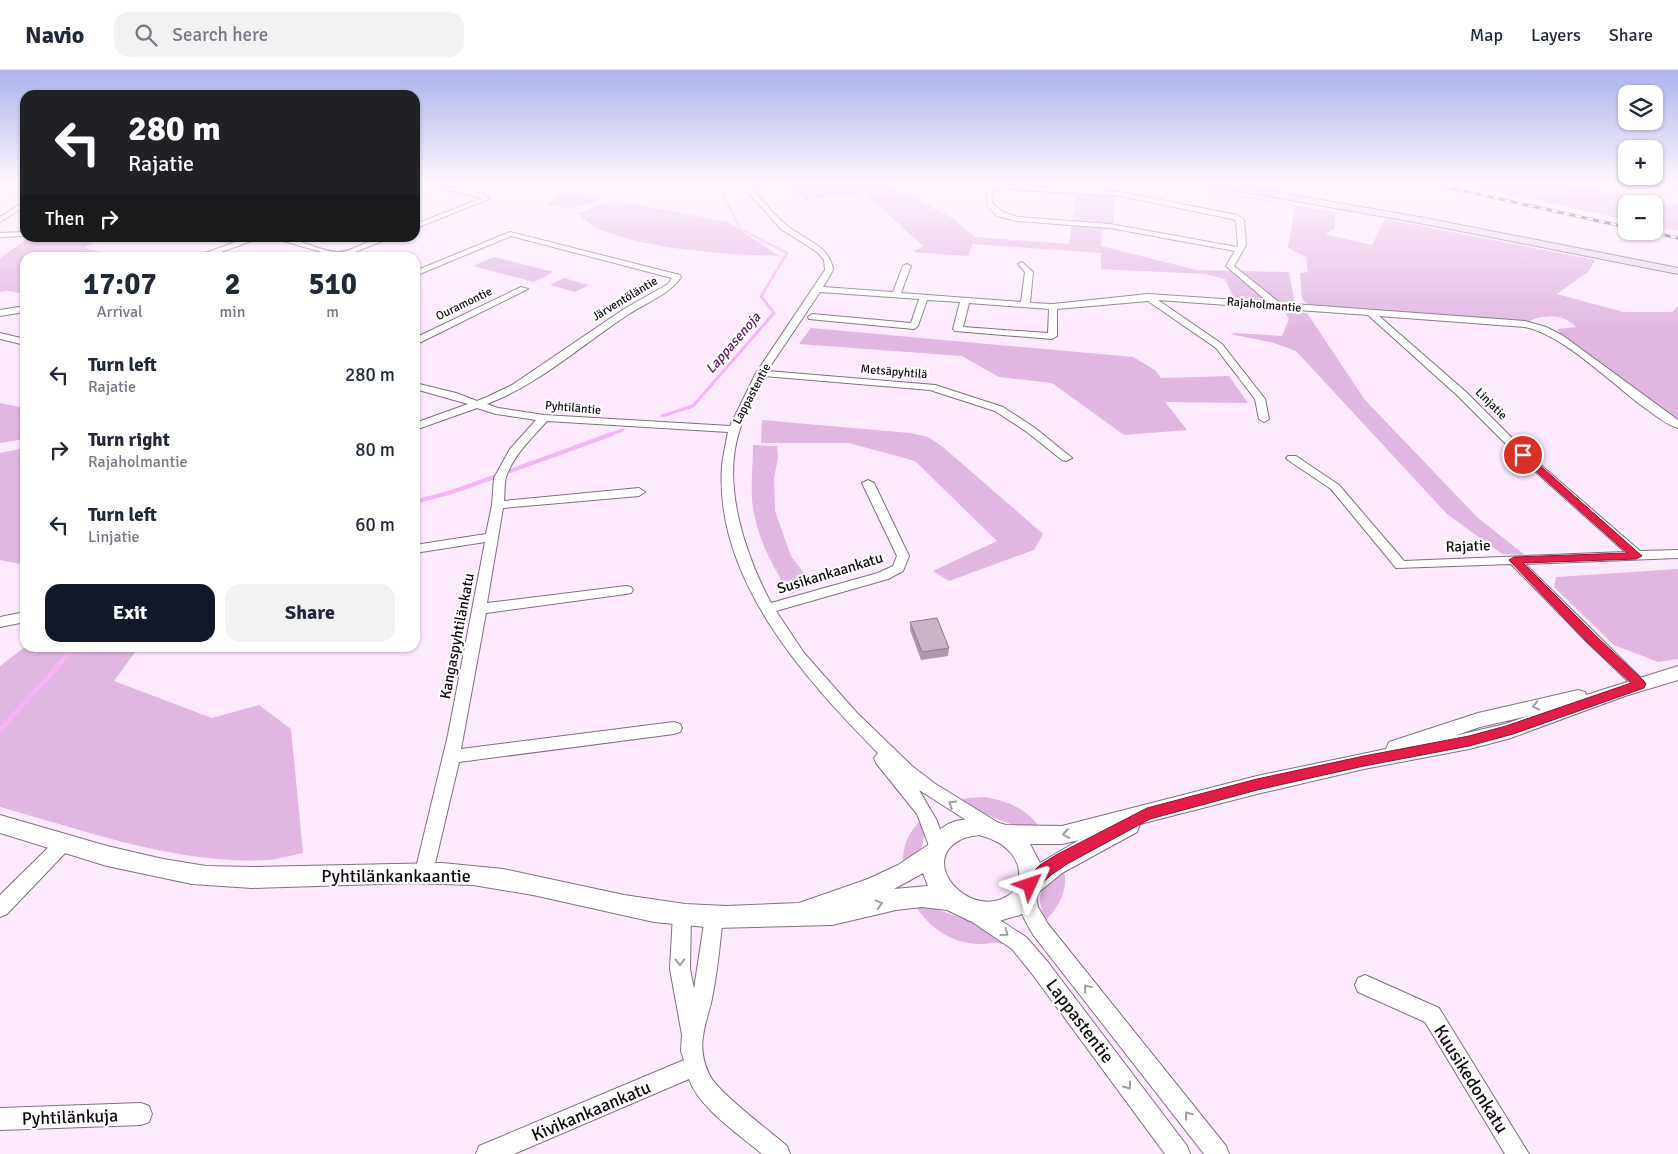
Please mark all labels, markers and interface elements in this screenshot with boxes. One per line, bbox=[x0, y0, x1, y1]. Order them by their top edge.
search box bbox=[114, 12, 464, 57]
text: Navio bbox=[25, 20, 84, 50]
icon: search bbox=[132, 21, 160, 49]
text: Search here bbox=[172, 23, 268, 47]
text: Map bbox=[1470, 24, 1503, 46]
text: Layers bbox=[1531, 24, 1581, 46]
text: Share bbox=[1609, 24, 1653, 46]
map controls bbox=[1618, 85, 1663, 240]
button: layers bbox=[1618, 85, 1663, 130]
text: 280 m bbox=[128, 107, 221, 150]
icon: left bbox=[45, 110, 110, 175]
button: + bbox=[1618, 140, 1663, 185]
text: Rajatie bbox=[128, 150, 194, 177]
button: − bbox=[1618, 195, 1663, 240]
icon: right bbox=[95, 205, 123, 233]
text: Then bbox=[45, 207, 85, 231]
text: 17:07 bbox=[83, 266, 157, 303]
text: 2 bbox=[224, 266, 241, 303]
text: 510 bbox=[308, 266, 357, 303]
street label: Järventöläntie bbox=[589, 274, 661, 324]
street label: Ouramontie bbox=[433, 284, 495, 324]
street label: Rajaholmantie bbox=[1226, 294, 1302, 316]
text: Arrival bbox=[97, 302, 143, 322]
text: min bbox=[220, 302, 245, 322]
text: m bbox=[326, 302, 339, 322]
water label: Lappasenoja bbox=[702, 308, 765, 377]
text: Turn left bbox=[88, 353, 157, 377]
icon: left bbox=[45, 361, 73, 389]
street label: Lappastentie bbox=[730, 361, 774, 427]
street label: Metsäpyhtilä bbox=[860, 362, 928, 382]
text: 280 m bbox=[345, 363, 395, 387]
text: Rajatie bbox=[88, 377, 136, 397]
street label: Linjatie bbox=[1472, 385, 1510, 423]
street label: Pyhtiläntie bbox=[544, 398, 602, 418]
text: Turn right bbox=[88, 428, 170, 452]
pin bbox=[1502, 434, 1544, 476]
icon: right bbox=[45, 436, 73, 464]
text: 80 m bbox=[355, 438, 395, 462]
icon: arrive bbox=[1509, 441, 1537, 469]
text: Rajaholmantie bbox=[88, 452, 188, 472]
text: Turn left bbox=[88, 503, 157, 527]
icon: left bbox=[45, 511, 73, 539]
text: 60 m bbox=[355, 513, 395, 537]
text: Linjatie bbox=[88, 527, 140, 547]
street label: Rajatie bbox=[1445, 536, 1491, 556]
street label: Susikankaankatu bbox=[775, 548, 885, 598]
street label: Kangaspyhtilänkatu bbox=[436, 571, 478, 701]
button: Exit bbox=[45, 584, 215, 642]
button: Share bbox=[225, 584, 395, 642]
one-way arrow bbox=[1531, 700, 1540, 711]
one-way arrow bbox=[948, 801, 957, 811]
one-way arrow bbox=[1061, 829, 1070, 839]
position arrow bbox=[1003, 858, 1055, 910]
street label: Pyhtilänkankaantie bbox=[321, 865, 471, 887]
one-way arrow bbox=[874, 900, 882, 910]
one-way arrow bbox=[999, 927, 1009, 936]
one-way arrow bbox=[675, 959, 685, 967]
street label: Lappastentie bbox=[1041, 975, 1119, 1067]
one-way arrow bbox=[1084, 985, 1093, 994]
street label: Kuusikedonkatu bbox=[1429, 1021, 1513, 1137]
street label: Kivikankaankatu bbox=[528, 1076, 654, 1146]
one-way arrow bbox=[1122, 1080, 1131, 1090]
street label: Pyhtilänkuja bbox=[21, 1104, 119, 1130]
one-way arrow bbox=[1185, 1112, 1194, 1121]

